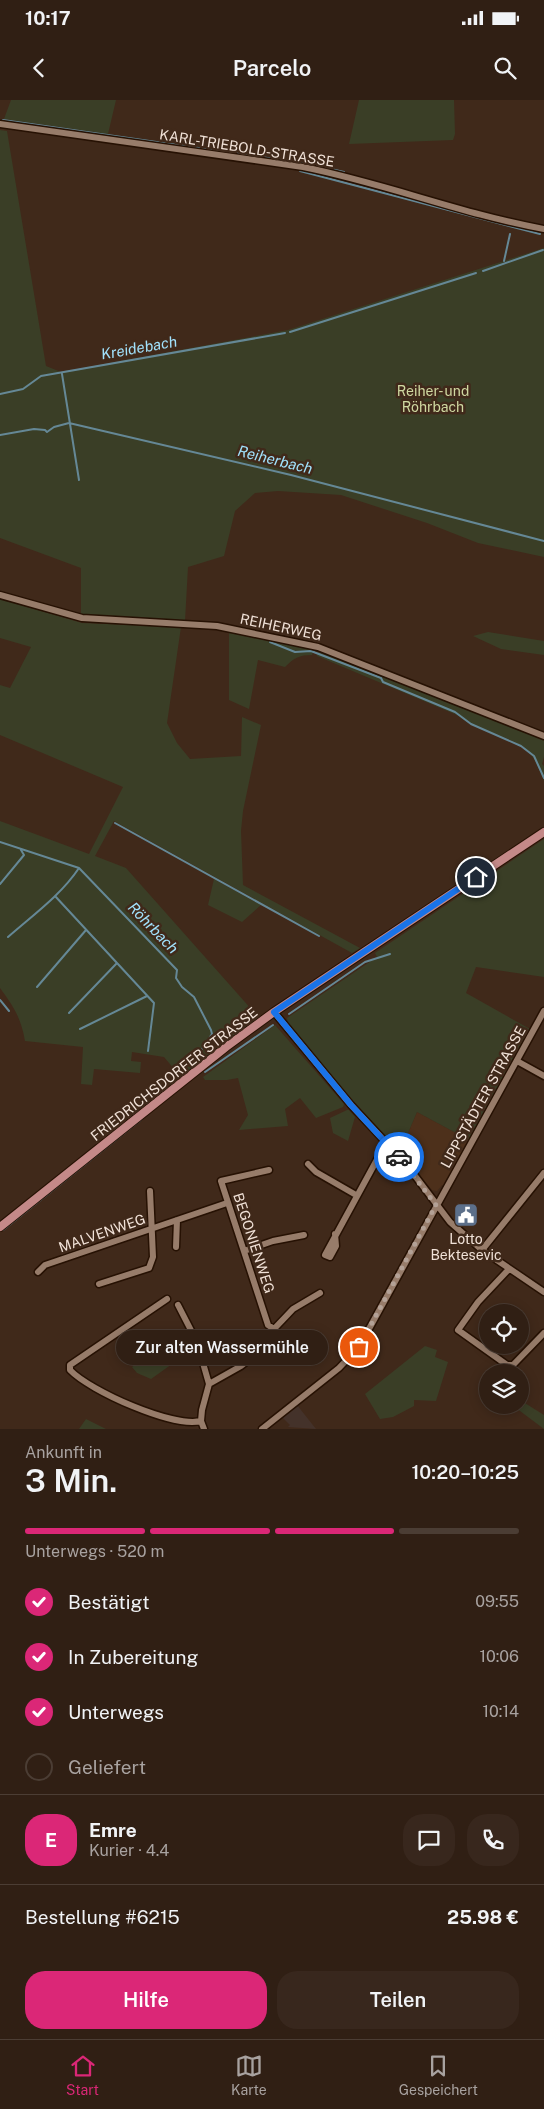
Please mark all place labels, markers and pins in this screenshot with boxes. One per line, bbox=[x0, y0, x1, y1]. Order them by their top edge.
pin bbox=[455, 856, 497, 898]
public building icon: Lotto Bektesevic bbox=[453, 1202, 479, 1228]
place label: Lotto Bektesevic bbox=[430, 1231, 502, 1263]
pin bbox=[338, 1326, 380, 1368]
callout: Zur alten Wassermühle bbox=[116, 1330, 329, 1364]

